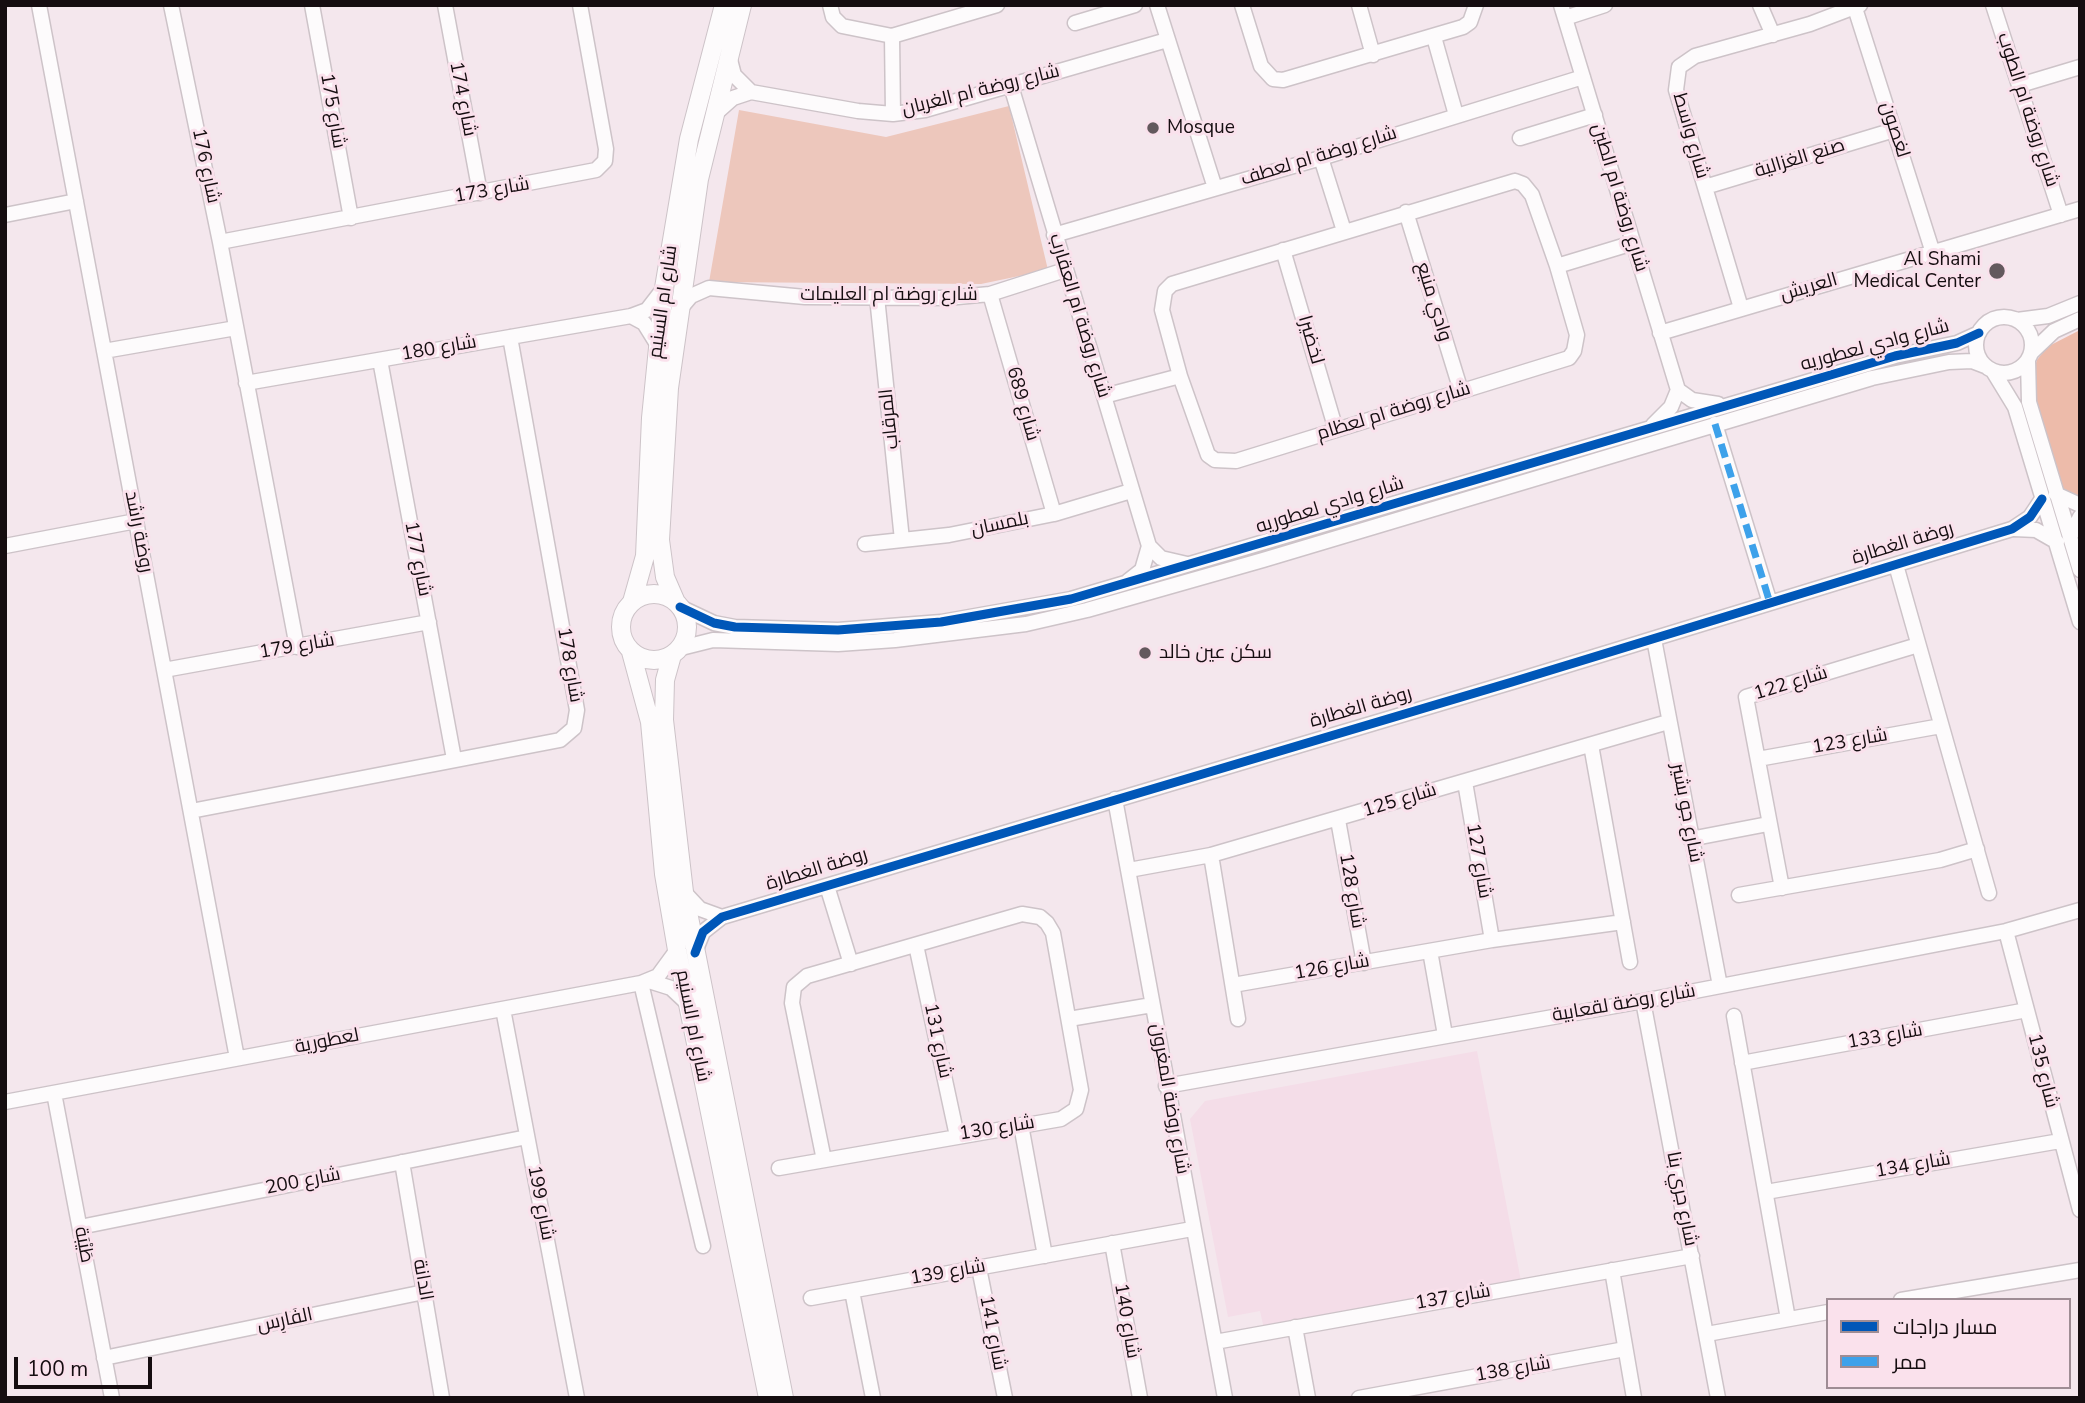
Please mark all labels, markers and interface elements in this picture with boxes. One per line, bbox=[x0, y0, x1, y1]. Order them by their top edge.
street label: شارع روضة ام الطوب bbox=[1991, 30, 2063, 190]
street label: شارع 174 bbox=[444, 60, 480, 138]
street label: شارع روضة ام الغربان bbox=[900, 60, 1062, 122]
street label: شارع 175 bbox=[314, 72, 350, 150]
street label: شارع واسط bbox=[1667, 91, 1713, 181]
street label: لغصون bbox=[1874, 99, 1914, 161]
place label: Mosque bbox=[1167, 117, 1235, 139]
marker: Mosque bbox=[1145, 120, 1161, 136]
street label: شارع روضة ام الطين bbox=[1586, 121, 1652, 275]
street label: شارع روضة ام لعطف bbox=[1238, 122, 1400, 192]
street label: شارع 176 bbox=[186, 127, 224, 205]
street label: صنع الغزالية bbox=[1752, 134, 1848, 184]
street label: شارع 173 bbox=[453, 173, 531, 209]
street label: شارع روضة ام العقارب bbox=[1043, 231, 1115, 401]
street label: شارع ام السنيم bbox=[645, 244, 683, 360]
place label: Al Shami Medical Center bbox=[1853, 249, 1981, 293]
street label: وادي منيع bbox=[1410, 260, 1456, 344]
marker: Al Shami Medical Center bbox=[1987, 261, 2007, 281]
street label: العريش bbox=[1778, 269, 1840, 307]
street label: شارع روضة ام العليمات bbox=[800, 284, 978, 306]
street label: لخضيرا bbox=[1292, 313, 1328, 367]
street label: شارع وادي لعطوريه bbox=[1798, 315, 1952, 377]
street label: شارع 180 bbox=[400, 331, 478, 367]
street label: شارع 689 bbox=[1001, 364, 1043, 444]
street label: شارع روضة ام لعظام bbox=[1314, 378, 1474, 446]
street label: المرقاب bbox=[875, 387, 905, 451]
street label: شارع وادي لعطوريه bbox=[1253, 473, 1407, 539]
street label: روضة راشد bbox=[119, 489, 157, 575]
street label: بلمسان bbox=[969, 508, 1031, 542]
street label: روضة الغطارة bbox=[1849, 518, 1957, 570]
street label: شارع 177 bbox=[399, 520, 435, 598]
street label: شارع 178 bbox=[551, 626, 587, 704]
street label: شارع 179 bbox=[258, 629, 336, 665]
place label: سكن عين خالد bbox=[1159, 642, 1272, 664]
marker: سكن عين خالد bbox=[1137, 645, 1153, 661]
street label: شارع 122 bbox=[1751, 662, 1831, 706]
street label: روضة الغطارة bbox=[1307, 683, 1415, 733]
street label: شارع 123 bbox=[1811, 724, 1889, 760]
street label: شارع جو بشير bbox=[1665, 761, 1707, 865]
street label: شارع 125 bbox=[1360, 779, 1440, 823]
street label: شارع 127 bbox=[1460, 822, 1496, 900]
street label: روضة الغطارة bbox=[763, 844, 871, 896]
street label: شارع 128 bbox=[1333, 852, 1369, 930]
street label: شارع 126 bbox=[1293, 950, 1371, 986]
street label: شارع ام السنيم bbox=[670, 968, 714, 1084]
street label: شارع روضة لقعابية bbox=[1551, 980, 1697, 1028]
street label: شارع 131 bbox=[918, 1002, 956, 1080]
street label: شارع 133 bbox=[1846, 1019, 1924, 1055]
street label: شارع روضة المغرون bbox=[1145, 1022, 1193, 1176]
street label: لعطورية bbox=[293, 1025, 361, 1059]
street label: شارع 135 bbox=[2022, 1031, 2062, 1111]
street label: شارع 130 bbox=[958, 1112, 1036, 1146]
street label: شارع 134 bbox=[1874, 1148, 1952, 1184]
street label: شارع جري بنا bbox=[1661, 1150, 1701, 1248]
street label: شارع 200 bbox=[264, 1164, 342, 1200]
street label: شارع 199 bbox=[522, 1164, 558, 1242]
street label: طَيْبَة bbox=[68, 1225, 98, 1265]
street label: شارع 139 bbox=[909, 1255, 987, 1291]
street label: الدانة bbox=[407, 1258, 437, 1302]
street label: شارع 137 bbox=[1414, 1280, 1492, 1316]
street label: شارع 140 bbox=[1108, 1282, 1144, 1360]
street label: شارع 141 bbox=[974, 1294, 1010, 1372]
legend bbox=[1826, 1298, 2071, 1389]
street label: الفَارِس bbox=[255, 1304, 315, 1338]
text: مسار دراجات bbox=[1893, 1313, 1997, 1341]
scale bar bbox=[18, 1344, 156, 1388]
text: ممر bbox=[1893, 1348, 1927, 1376]
street label: شارع 138 bbox=[1474, 1352, 1552, 1388]
text: 100 m bbox=[27, 1355, 88, 1383]

